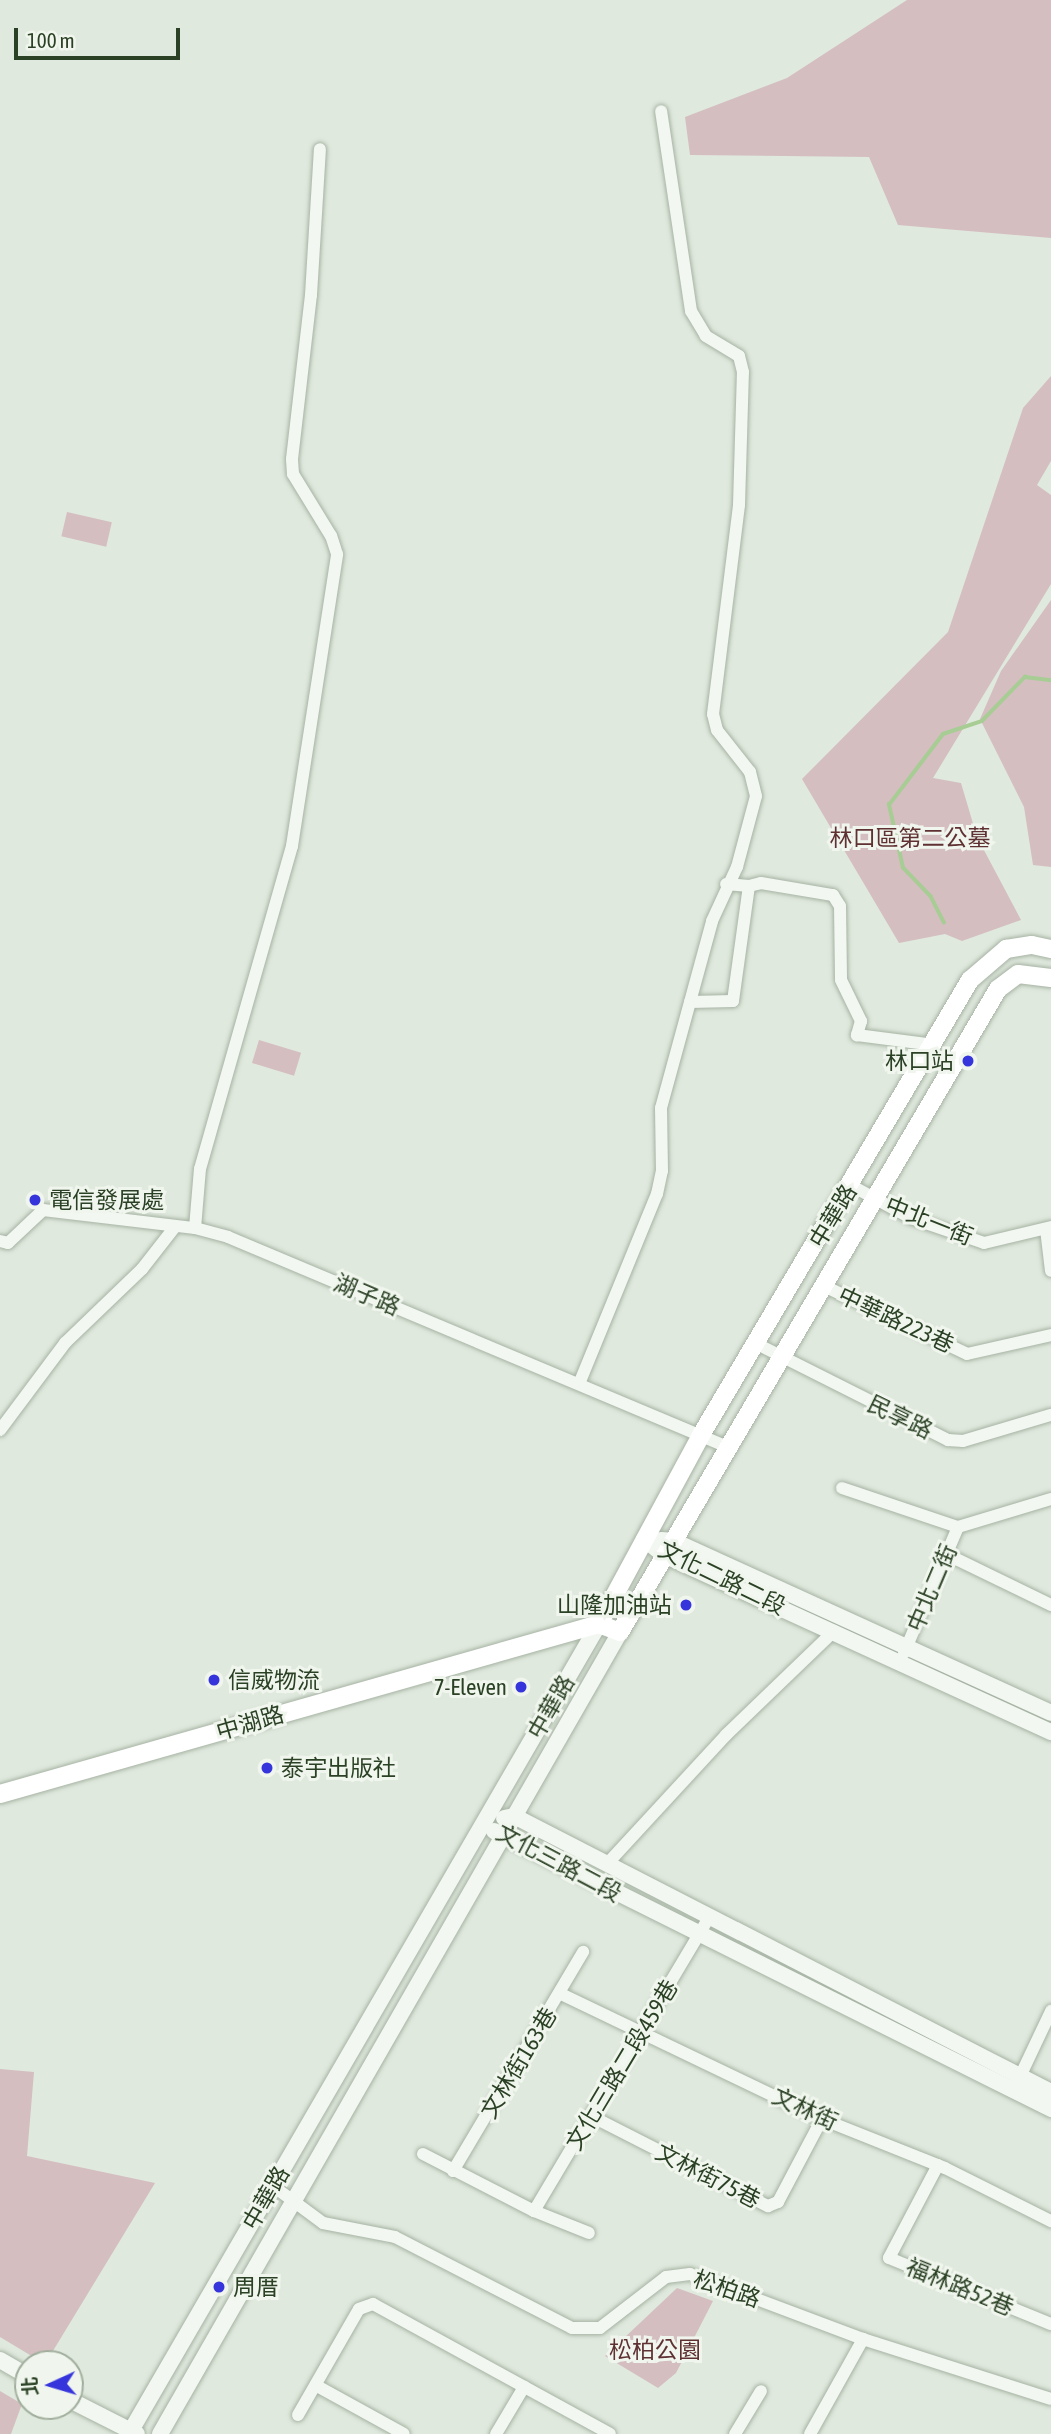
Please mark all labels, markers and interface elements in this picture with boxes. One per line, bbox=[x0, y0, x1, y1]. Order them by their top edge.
scale bar bbox=[18, 14, 184, 58]
text: 100 m bbox=[27, 28, 75, 52]
park label: 林口區第二公墓 bbox=[830, 824, 990, 852]
place label: 林口站 bbox=[885, 1047, 954, 1075]
marker: 林口站 bbox=[960, 1053, 976, 1069]
street label: 中華路 bbox=[803, 1179, 863, 1253]
place label: 電信發展處 bbox=[49, 1186, 164, 1214]
street label: 中北一街 bbox=[881, 1191, 977, 1251]
marker: 電信發展處 bbox=[27, 1192, 43, 1208]
street label: 湖子路 bbox=[330, 1269, 404, 1321]
street label: 中華路223巷 bbox=[834, 1281, 958, 1359]
street label: 民享路 bbox=[863, 1389, 937, 1445]
street label: 文化二路二段 bbox=[654, 1535, 790, 1621]
street label: 中北二街 bbox=[901, 1540, 963, 1636]
place label: 山隆加油站 bbox=[557, 1591, 672, 1619]
marker: 山隆加油站 bbox=[678, 1597, 694, 1613]
place label: 信威物流 bbox=[228, 1666, 320, 1694]
street label: 中華路 bbox=[522, 1670, 580, 1744]
marker: 信威物流 bbox=[206, 1672, 222, 1688]
place label: 7-Eleven bbox=[434, 1673, 507, 1701]
marker: 7-Eleven bbox=[513, 1679, 529, 1695]
street label: 中湖路 bbox=[213, 1700, 287, 1746]
place label: 泰宇出版社 bbox=[281, 1754, 396, 1782]
marker: 泰宇出版社 bbox=[259, 1760, 275, 1776]
street label: 文化三路二段 bbox=[492, 1818, 626, 1908]
street label: 文化三路二段459巷 bbox=[560, 1975, 684, 2155]
street label: 文林街163巷 bbox=[475, 2003, 563, 2123]
street label: 文林街 bbox=[768, 2082, 842, 2136]
street label: 文林街75巷 bbox=[651, 2138, 765, 2214]
street label: 中華路 bbox=[237, 2161, 295, 2235]
street label: 福林路52巷 bbox=[902, 2253, 1018, 2321]
street label: 松柏路 bbox=[690, 2265, 764, 2313]
place label: 周厝 bbox=[233, 2273, 279, 2301]
marker: 周厝 bbox=[211, 2279, 227, 2295]
park label: 松柏公園 bbox=[609, 2336, 701, 2364]
north arrow bbox=[14, 2350, 84, 2420]
text: 北 bbox=[18, 2376, 42, 2397]

